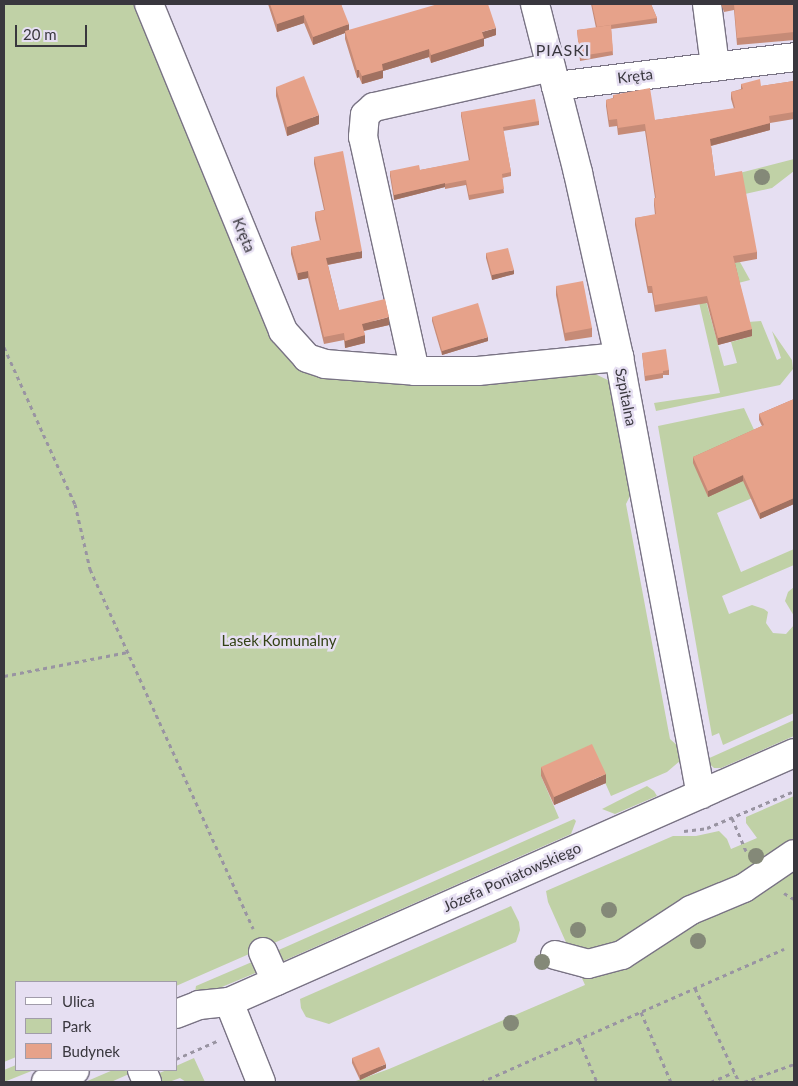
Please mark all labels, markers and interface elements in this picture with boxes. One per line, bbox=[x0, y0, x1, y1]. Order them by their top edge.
scale bar bbox=[18, 15, 90, 47]
text: 20 m bbox=[23, 25, 57, 43]
district label: PIASKI bbox=[535, 40, 591, 60]
street label: Kręta bbox=[616, 65, 654, 87]
street label: Kręta bbox=[229, 215, 259, 255]
street label: Szpitalna bbox=[612, 366, 640, 428]
park label: Lasek Komunalny bbox=[222, 632, 336, 650]
street label: Józefa Poniatowskiego bbox=[440, 838, 584, 916]
legend bbox=[15, 981, 178, 1071]
text: Ulica bbox=[62, 992, 95, 1010]
text: Park bbox=[62, 1017, 91, 1035]
text: Budynek bbox=[62, 1042, 120, 1060]

